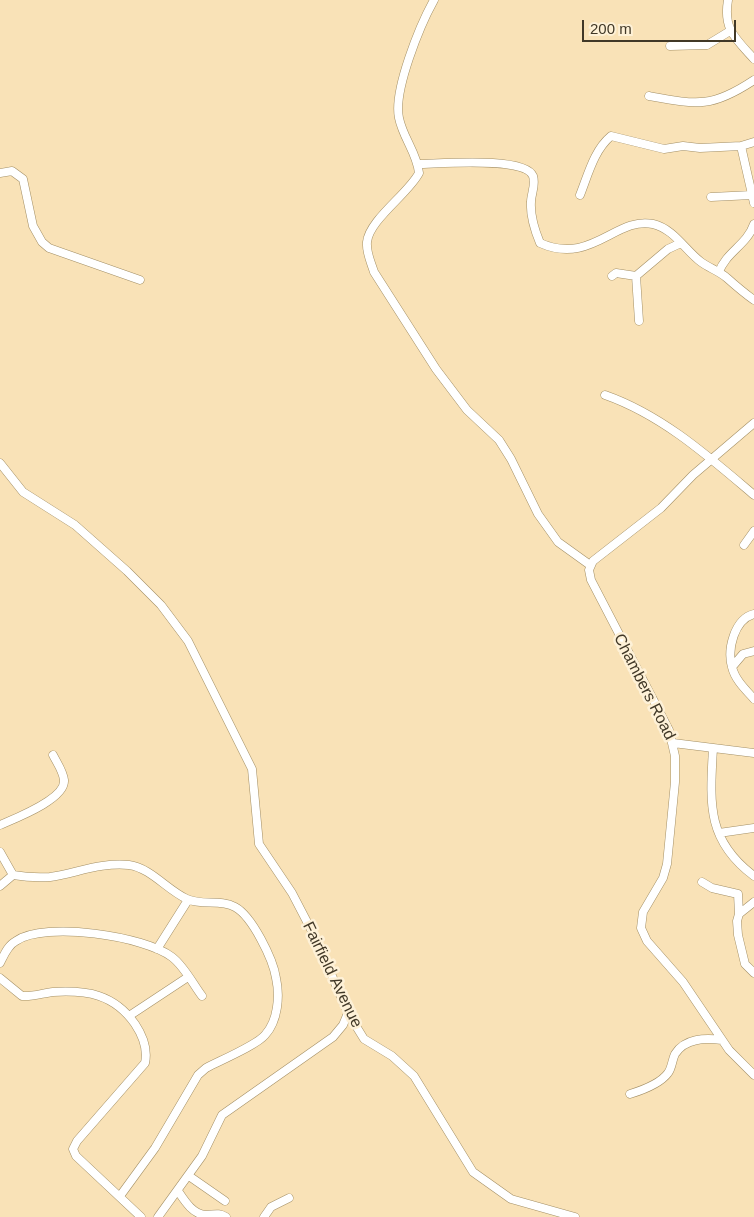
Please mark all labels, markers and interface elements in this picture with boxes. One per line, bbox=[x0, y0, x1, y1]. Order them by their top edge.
scale bar bbox=[584, 10, 738, 42]
text: 200 m bbox=[590, 20, 632, 37]
street label: Chambers Road bbox=[609, 631, 679, 743]
street label: Fairfield Avenue bbox=[298, 919, 366, 1031]

